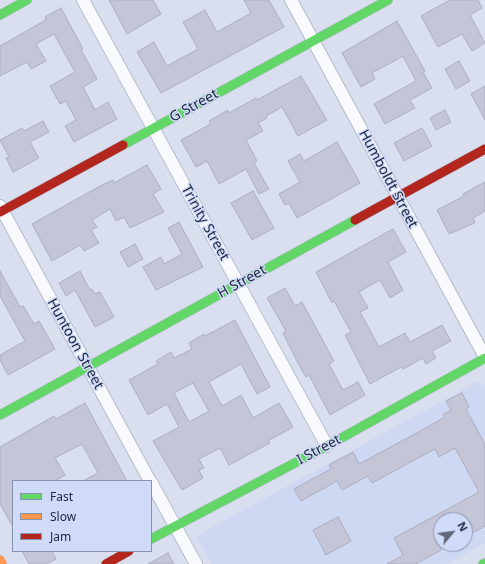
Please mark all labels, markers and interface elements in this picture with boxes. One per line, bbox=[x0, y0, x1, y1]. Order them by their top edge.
street label: G Street bbox=[167, 86, 221, 126]
street label: Humboldt Street bbox=[355, 127, 421, 231]
street label: Trinity Street bbox=[177, 182, 233, 264]
street label: H Street bbox=[215, 262, 269, 302]
street label: Huntoon Street bbox=[43, 296, 107, 392]
street label: I Street bbox=[294, 431, 344, 469]
legend bbox=[12, 480, 152, 552]
text: Fast bbox=[50, 488, 73, 505]
text: Slow bbox=[50, 508, 76, 525]
north arrow bbox=[433, 512, 473, 552]
text: N bbox=[454, 519, 472, 534]
text: Jam bbox=[50, 528, 71, 545]

